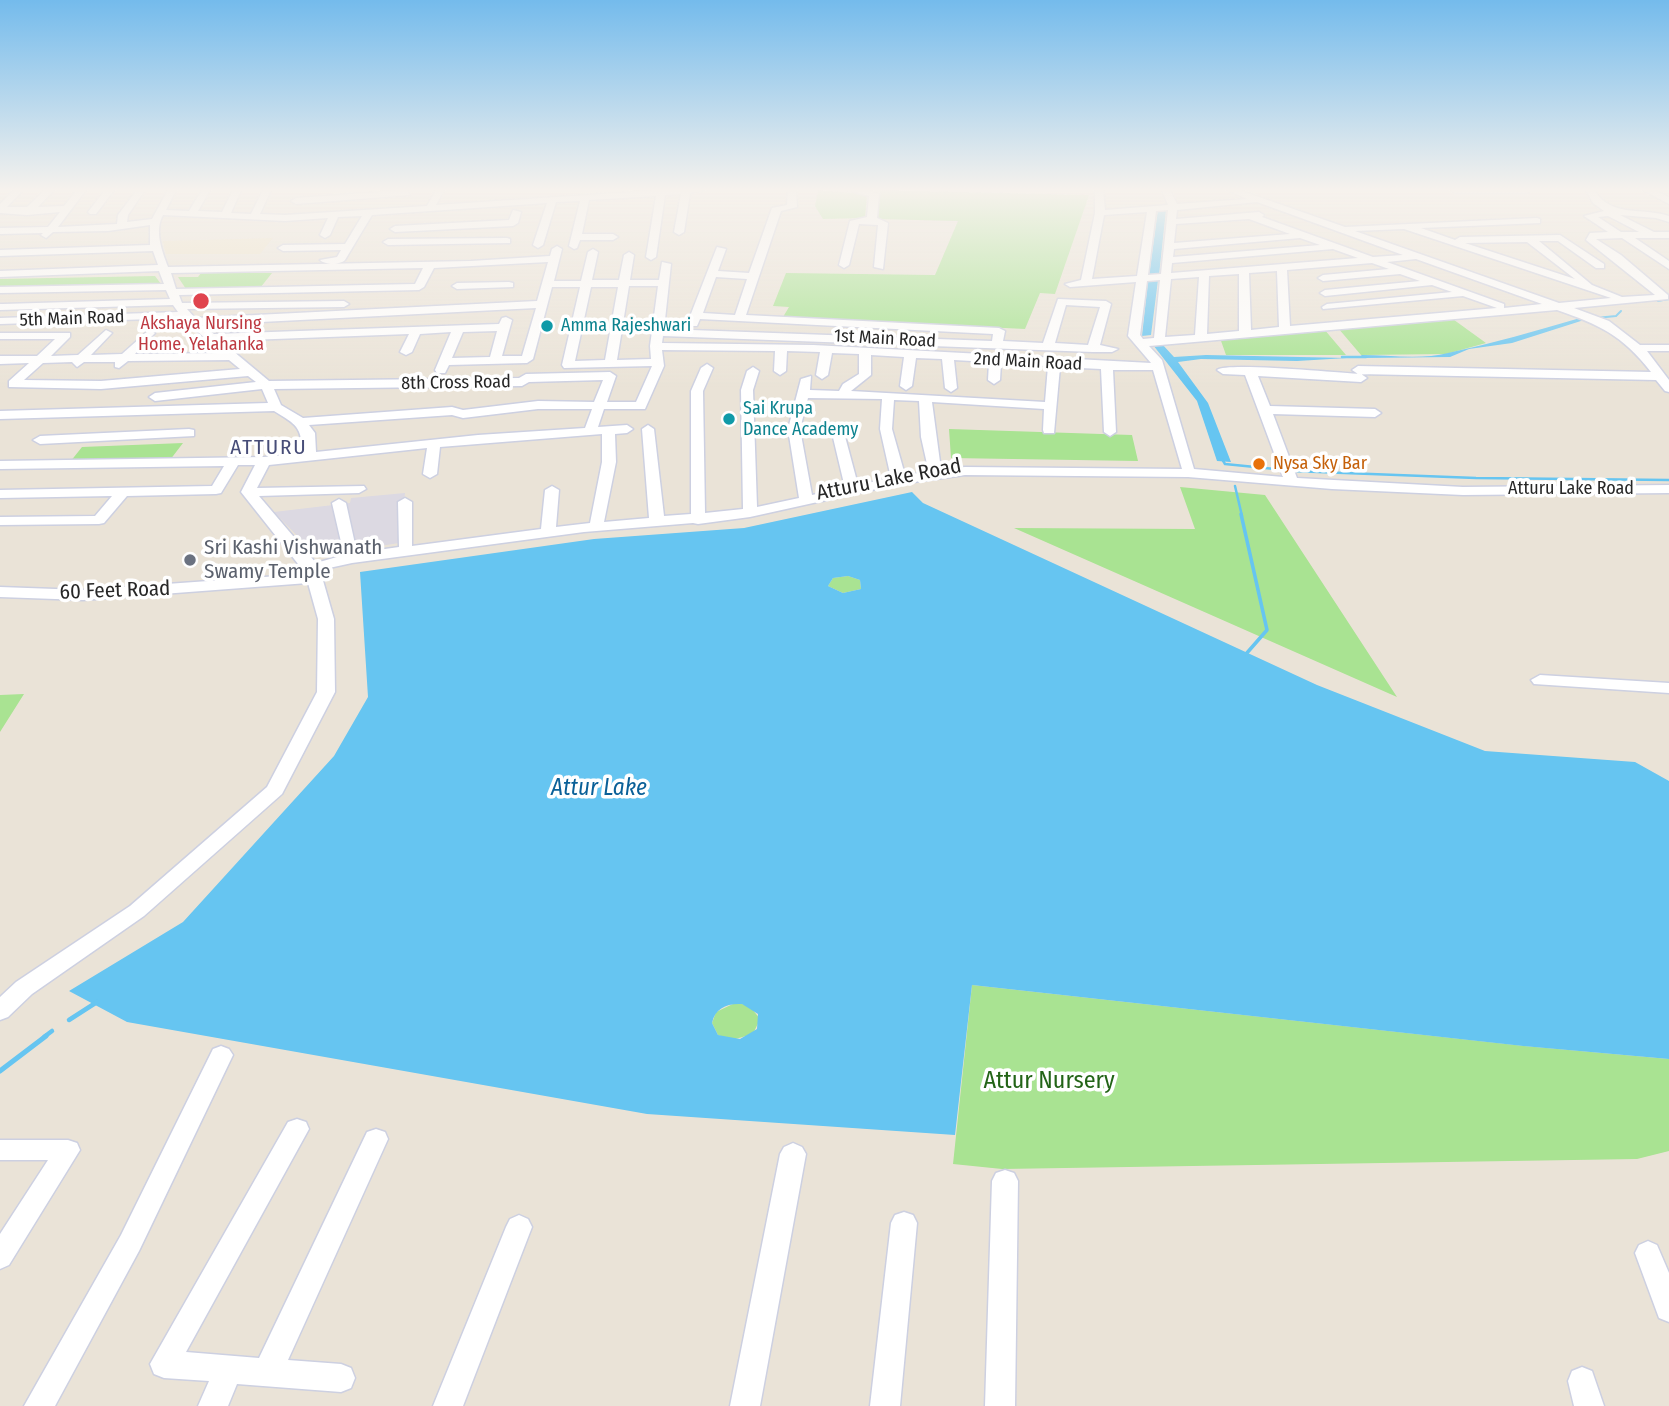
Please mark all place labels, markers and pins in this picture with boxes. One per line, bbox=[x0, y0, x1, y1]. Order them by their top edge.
marker: Akshaya Nursing Home, Yelahanka bbox=[191, 291, 211, 311]
place label: Akshaya Nursing Home, Yelahanka bbox=[138, 313, 264, 356]
place label: Amma Rajeshwari bbox=[561, 315, 691, 337]
marker: Amma Rajeshwari bbox=[539, 318, 555, 334]
place label: Sai Krupa Dance Academy bbox=[743, 398, 858, 440]
marker: Sai Krupa Dance Academy bbox=[721, 411, 737, 427]
place label: Nysa Sky Bar bbox=[1273, 453, 1367, 475]
marker: Nysa Sky Bar bbox=[1251, 456, 1267, 472]
place label: Sri Kashi Vishwanath Swamy Temple bbox=[204, 535, 382, 585]
marker: Sri Kashi Vishwanath Swamy Temple bbox=[182, 552, 198, 568]

